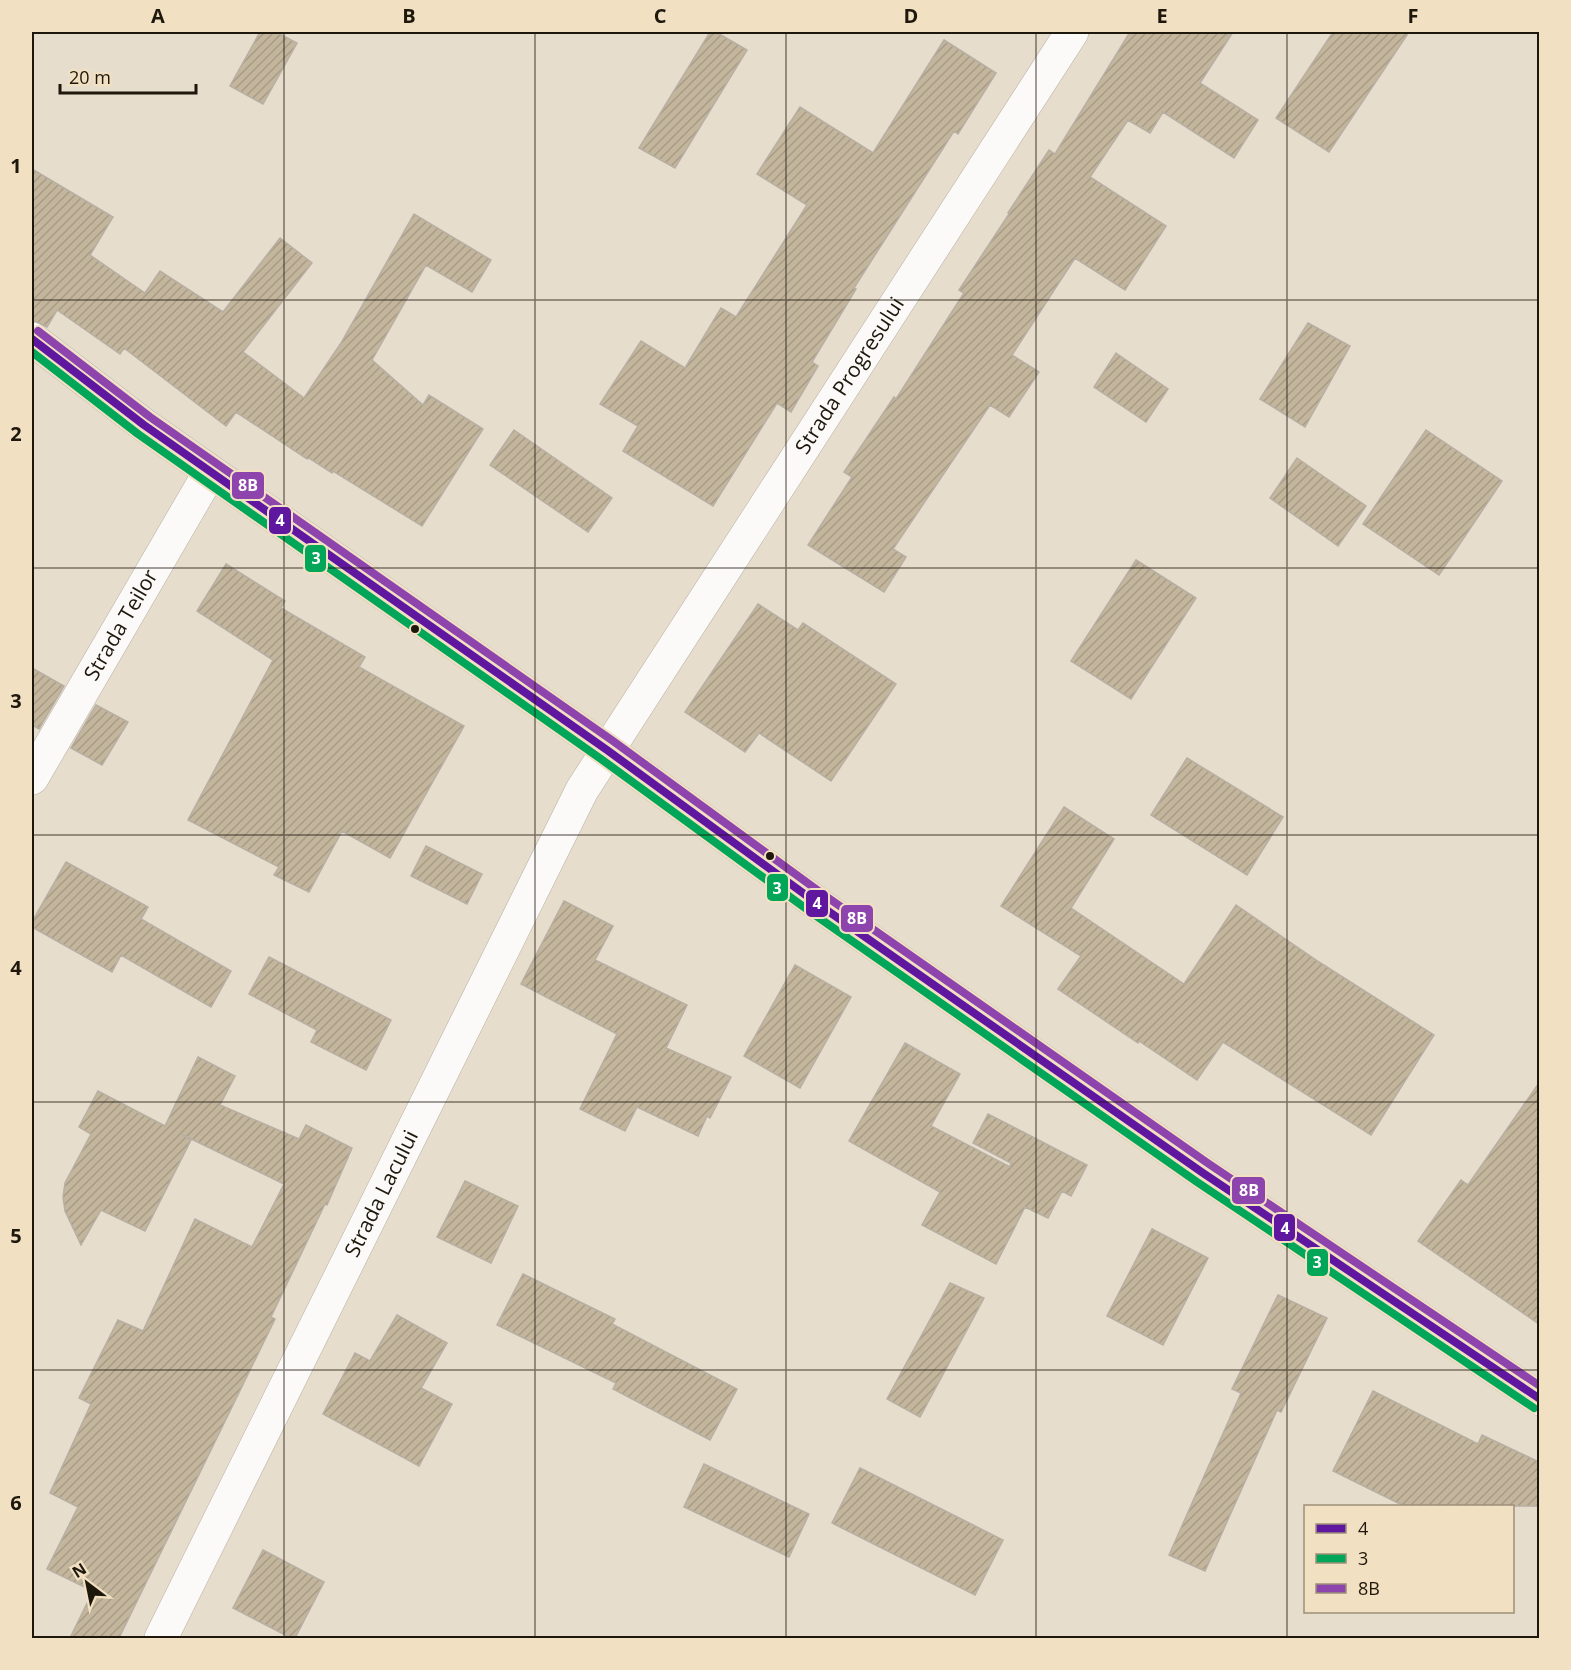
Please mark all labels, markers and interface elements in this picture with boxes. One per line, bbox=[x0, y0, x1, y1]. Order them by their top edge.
text: A bbox=[151, 2, 165, 29]
text: B bbox=[402, 2, 416, 29]
text: C bbox=[654, 2, 667, 29]
text: D bbox=[904, 2, 918, 29]
text: E bbox=[1156, 2, 1168, 29]
text: F bbox=[1408, 2, 1418, 29]
scale bar bbox=[60, 57, 196, 95]
text: 20 m bbox=[69, 65, 111, 89]
text: 1 bbox=[10, 152, 22, 179]
street label: Strada Progresului bbox=[788, 291, 910, 459]
text: 2 bbox=[10, 420, 22, 447]
line badge: 8B bbox=[231, 471, 265, 500]
text: 8B bbox=[238, 474, 258, 496]
line badge: 4 bbox=[268, 506, 292, 535]
text: 4 bbox=[275, 509, 285, 531]
line badge: 3 bbox=[304, 544, 327, 573]
text: 3 bbox=[311, 547, 321, 569]
street label: Strada Teilor bbox=[77, 563, 164, 685]
unlabelled marker bbox=[409, 623, 421, 635]
text: 3 bbox=[10, 687, 22, 714]
unlabelled marker bbox=[764, 850, 776, 862]
line badge: 3 bbox=[766, 873, 789, 902]
text: 3 bbox=[772, 877, 782, 899]
line badge: 4 bbox=[805, 889, 829, 918]
text: 4 bbox=[812, 892, 822, 914]
line badge: 8B bbox=[840, 904, 874, 933]
text: 8B bbox=[847, 907, 867, 929]
text: 4 bbox=[10, 954, 22, 981]
street label: Strada Lacului bbox=[337, 1125, 424, 1261]
line badge: 8B bbox=[1231, 1176, 1266, 1205]
text: 8B bbox=[1239, 1179, 1259, 1201]
line badge: 4 bbox=[1273, 1213, 1296, 1242]
text: 4 bbox=[1280, 1217, 1290, 1239]
text: 5 bbox=[10, 1222, 22, 1249]
line badge: 3 bbox=[1306, 1248, 1329, 1277]
text: 3 bbox=[1312, 1251, 1322, 1273]
text: 6 bbox=[10, 1489, 22, 1516]
legend bbox=[1304, 1505, 1514, 1613]
text: 4 bbox=[1358, 1516, 1368, 1540]
text: 3 bbox=[1358, 1546, 1368, 1570]
north arrow bbox=[57, 1553, 117, 1613]
text: N bbox=[68, 1558, 90, 1583]
text: 8B bbox=[1358, 1576, 1380, 1600]

